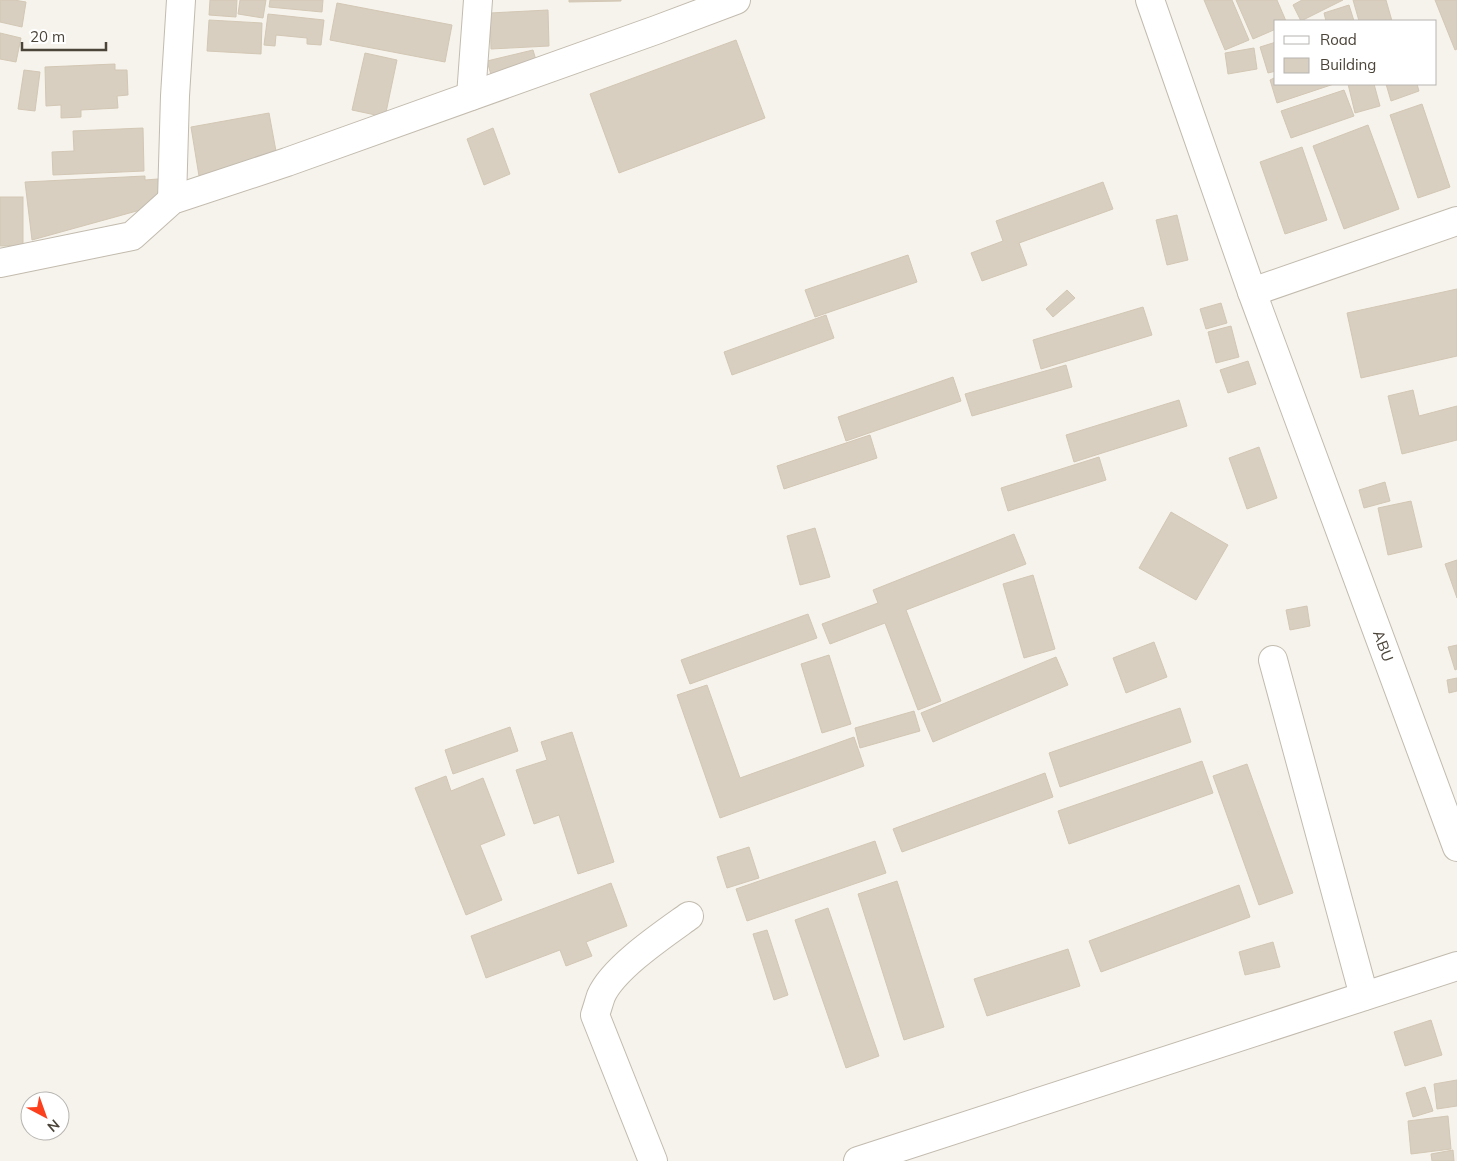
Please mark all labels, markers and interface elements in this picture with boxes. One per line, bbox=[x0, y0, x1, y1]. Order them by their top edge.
scale bar bbox=[22, 20, 106, 52]
legend bbox=[1274, 20, 1437, 85]
text: 20 m bbox=[30, 27, 65, 46]
text: Road bbox=[1320, 30, 1357, 49]
text: Building bbox=[1320, 55, 1376, 74]
street label: ABU bbox=[1369, 627, 1398, 664]
north arrow bbox=[20, 1091, 70, 1141]
text: N bbox=[44, 1116, 63, 1136]

